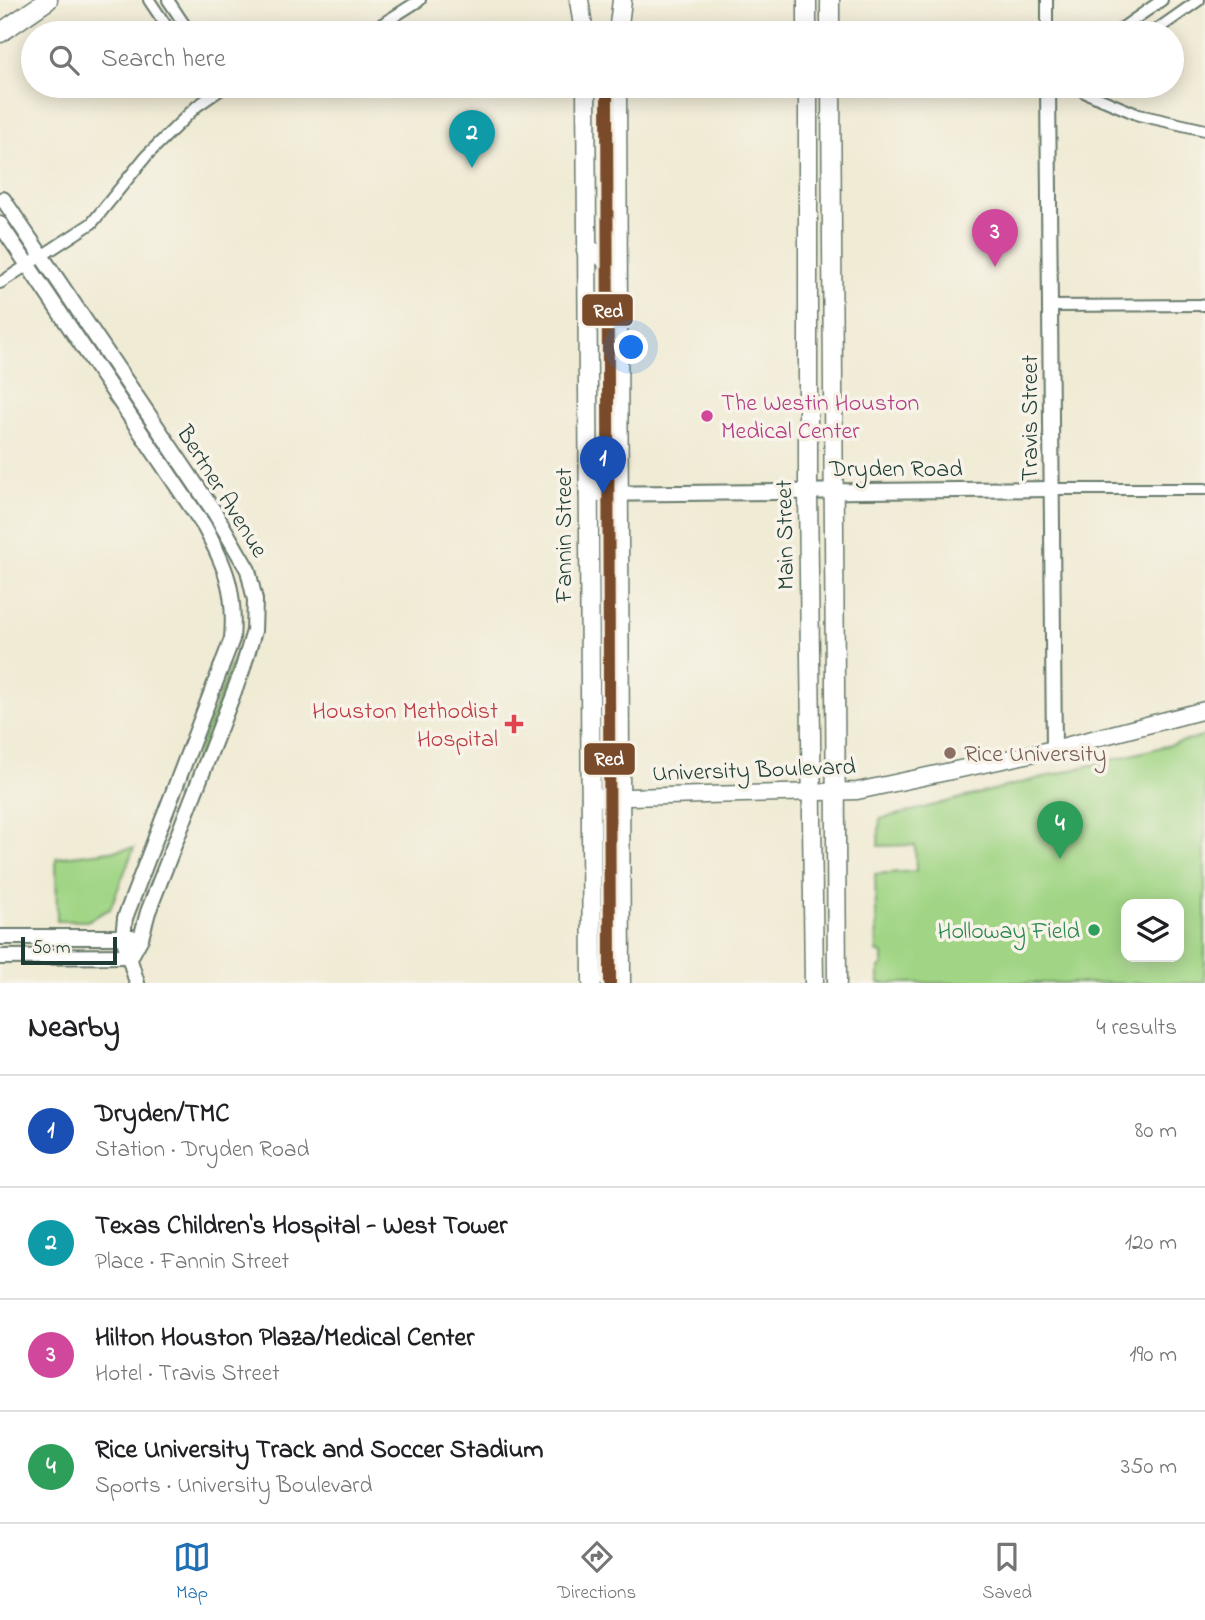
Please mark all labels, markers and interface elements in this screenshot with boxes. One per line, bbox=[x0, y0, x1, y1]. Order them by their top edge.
search box bbox=[21, 21, 1184, 98]
icon: search bbox=[45, 41, 83, 79]
text: Search here bbox=[101, 41, 226, 79]
pin: 2 bbox=[449, 110, 495, 168]
pin: 3 bbox=[972, 209, 1018, 267]
line badge: Red bbox=[581, 293, 634, 327]
text: Red bbox=[593, 299, 623, 326]
your location bbox=[614, 330, 648, 364]
street label: Travis Street bbox=[1014, 355, 1049, 481]
place label: The Westin Houston Medical Center bbox=[721, 387, 919, 450]
marker: The Westin Houston Medical Center bbox=[699, 408, 715, 424]
street label: Bertner Avenue bbox=[166, 419, 276, 565]
pin: 1 bbox=[580, 436, 626, 494]
street label: Dryden Road bbox=[828, 453, 963, 489]
street label: Fannin Street bbox=[548, 468, 583, 603]
street label: Main Street bbox=[768, 480, 805, 590]
place label: Houston Methodist Hospital bbox=[312, 695, 498, 758]
marker: Houston Methodist Hospital bbox=[504, 714, 524, 734]
place label: Rice University bbox=[964, 738, 1106, 774]
line badge: Red bbox=[583, 742, 636, 776]
marker: Rice University bbox=[942, 745, 958, 761]
text: Red bbox=[594, 747, 624, 774]
street label: University Boulevard bbox=[652, 750, 857, 794]
pin: 4 bbox=[1037, 801, 1083, 859]
map controls bbox=[1121, 899, 1184, 962]
button: layers bbox=[1121, 899, 1184, 962]
place label: Holloway Field bbox=[938, 915, 1080, 951]
marker: Holloway Field bbox=[1086, 922, 1102, 938]
scale bar bbox=[21, 934, 117, 966]
text: 50 m bbox=[32, 935, 71, 962]
text: Nearby bbox=[28, 1007, 120, 1051]
text: 4 results bbox=[1096, 1012, 1177, 1045]
text: Dryden/TMC bbox=[95, 1096, 229, 1134]
text: 1 bbox=[47, 1115, 55, 1148]
text: 80 m bbox=[1135, 1115, 1177, 1148]
text: Station · Dryden Road bbox=[95, 1134, 309, 1167]
text: Texas Children's Hospital - West Tower bbox=[95, 1208, 507, 1246]
text: 2 bbox=[45, 1227, 57, 1260]
text: 120 m bbox=[1125, 1227, 1177, 1260]
text: Place · Fannin Street bbox=[95, 1246, 289, 1279]
text: Hilton Houston Plaza/Medical Center bbox=[95, 1320, 474, 1358]
text: 3 bbox=[46, 1339, 56, 1372]
text: 190 m bbox=[1129, 1339, 1177, 1372]
text: Hotel · Travis Street bbox=[95, 1358, 280, 1391]
text: Rice University Track and Soccer Stadium bbox=[95, 1432, 543, 1470]
text: 4 bbox=[46, 1451, 56, 1484]
text: 350 m bbox=[1121, 1451, 1177, 1484]
text: Sports · University Boulevard bbox=[95, 1470, 372, 1503]
tab: Map bbox=[173, 1538, 211, 1607]
tab: Directions bbox=[557, 1538, 636, 1607]
tab: Saved bbox=[982, 1538, 1032, 1607]

